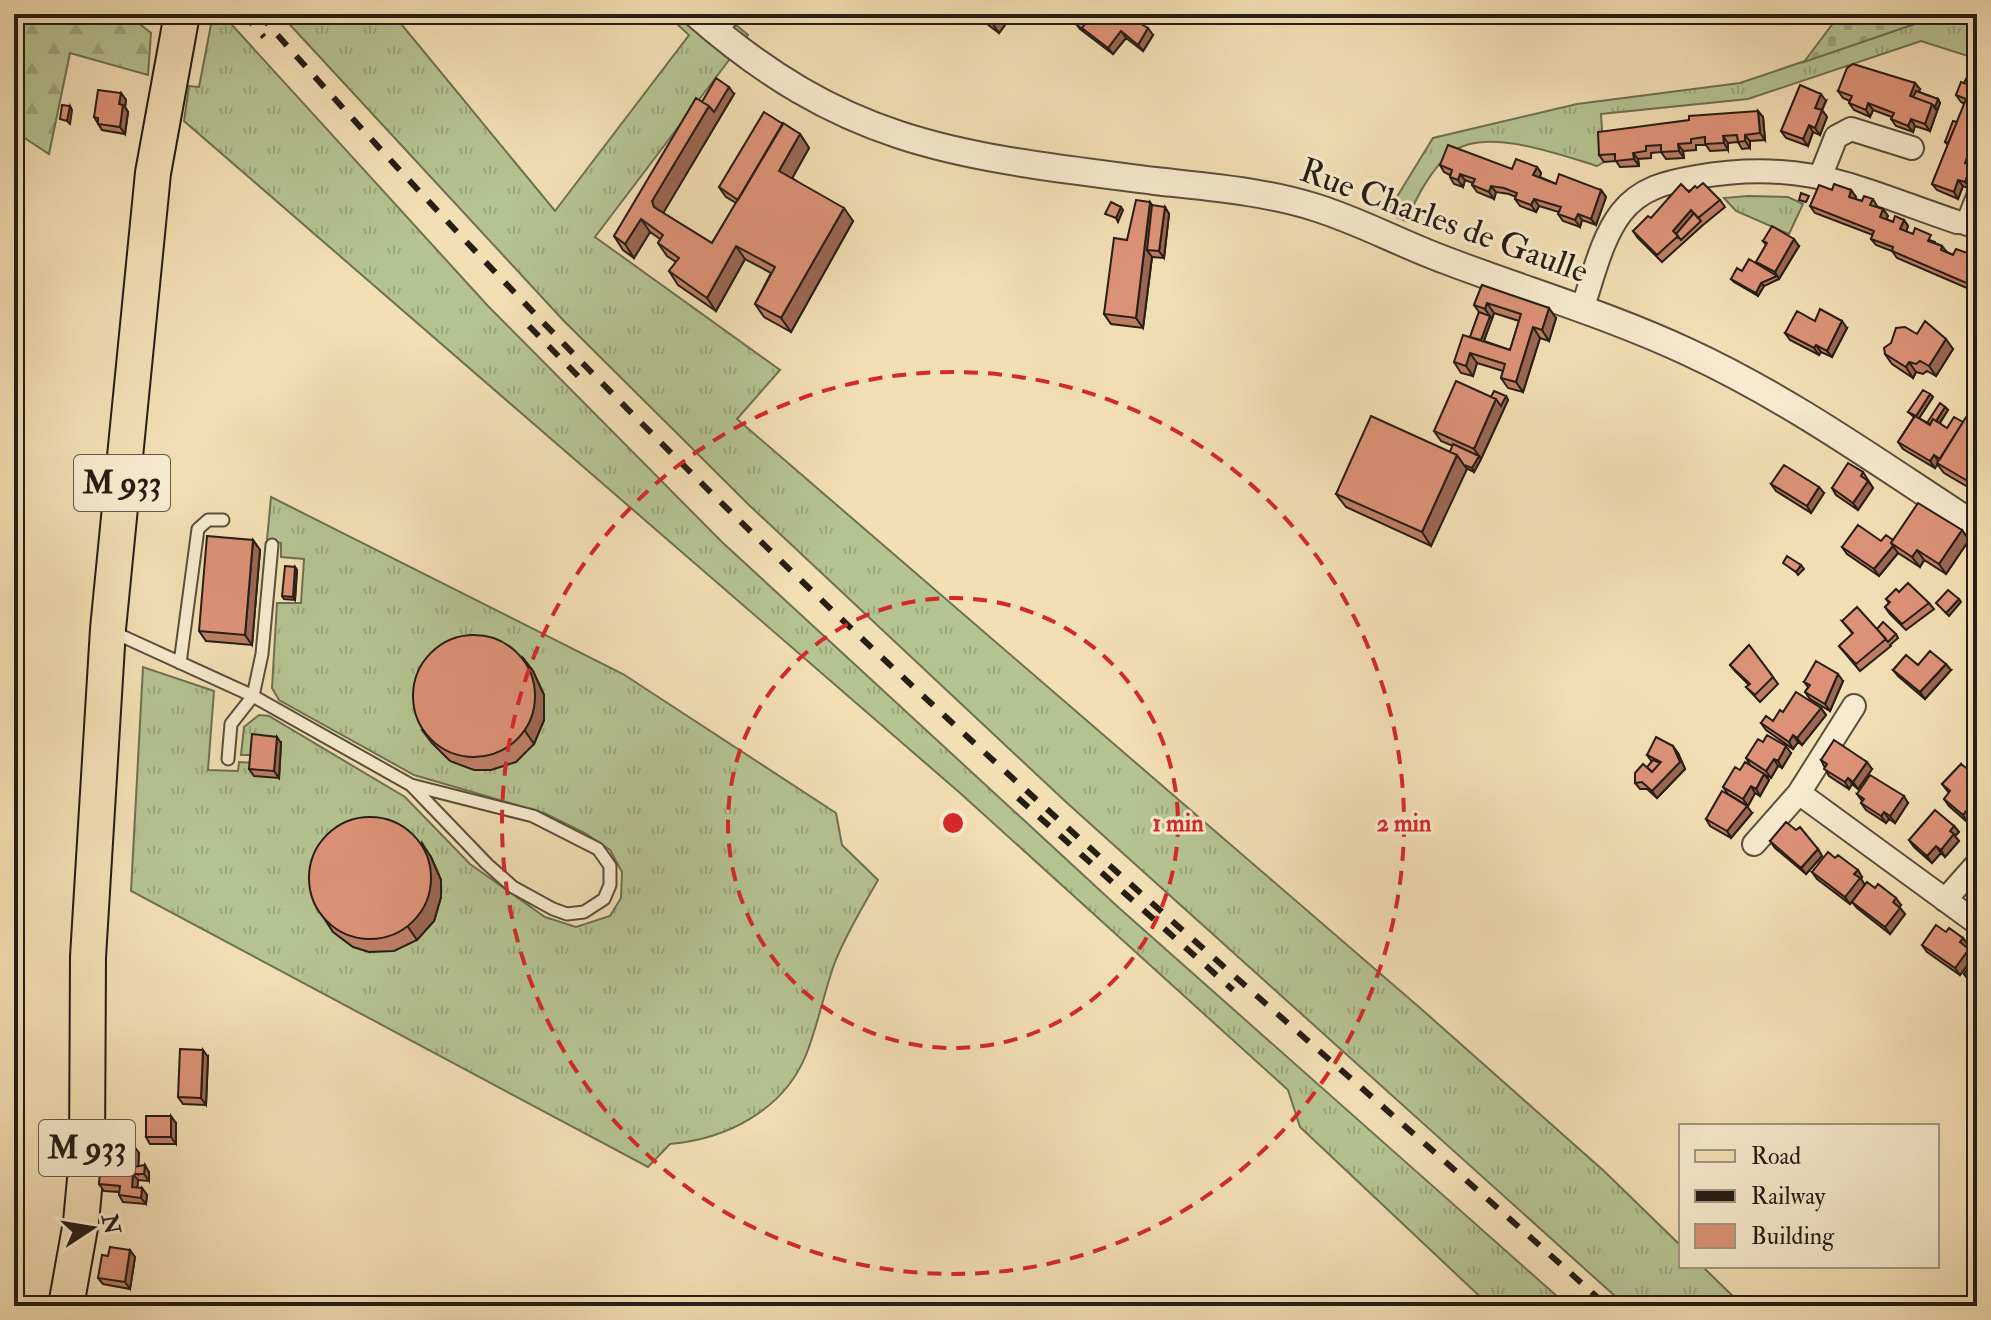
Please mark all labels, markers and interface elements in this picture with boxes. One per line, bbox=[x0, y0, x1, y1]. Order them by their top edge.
street label: Rue Charles de Gaulle bbox=[1294, 149, 1594, 293]
road number: M 933 bbox=[74, 455, 170, 511]
text: 1 min bbox=[1153, 808, 1204, 839]
text: 2 min bbox=[1377, 808, 1432, 839]
centre of rings bbox=[939, 809, 967, 837]
road number: M 933 bbox=[39, 1120, 135, 1176]
legend bbox=[1679, 1124, 1939, 1268]
text: Road bbox=[1751, 1141, 1801, 1172]
text: Railway bbox=[1751, 1181, 1826, 1212]
north arrow bbox=[52, 1188, 132, 1268]
text: N bbox=[95, 1211, 126, 1237]
text: Building bbox=[1751, 1221, 1835, 1252]

